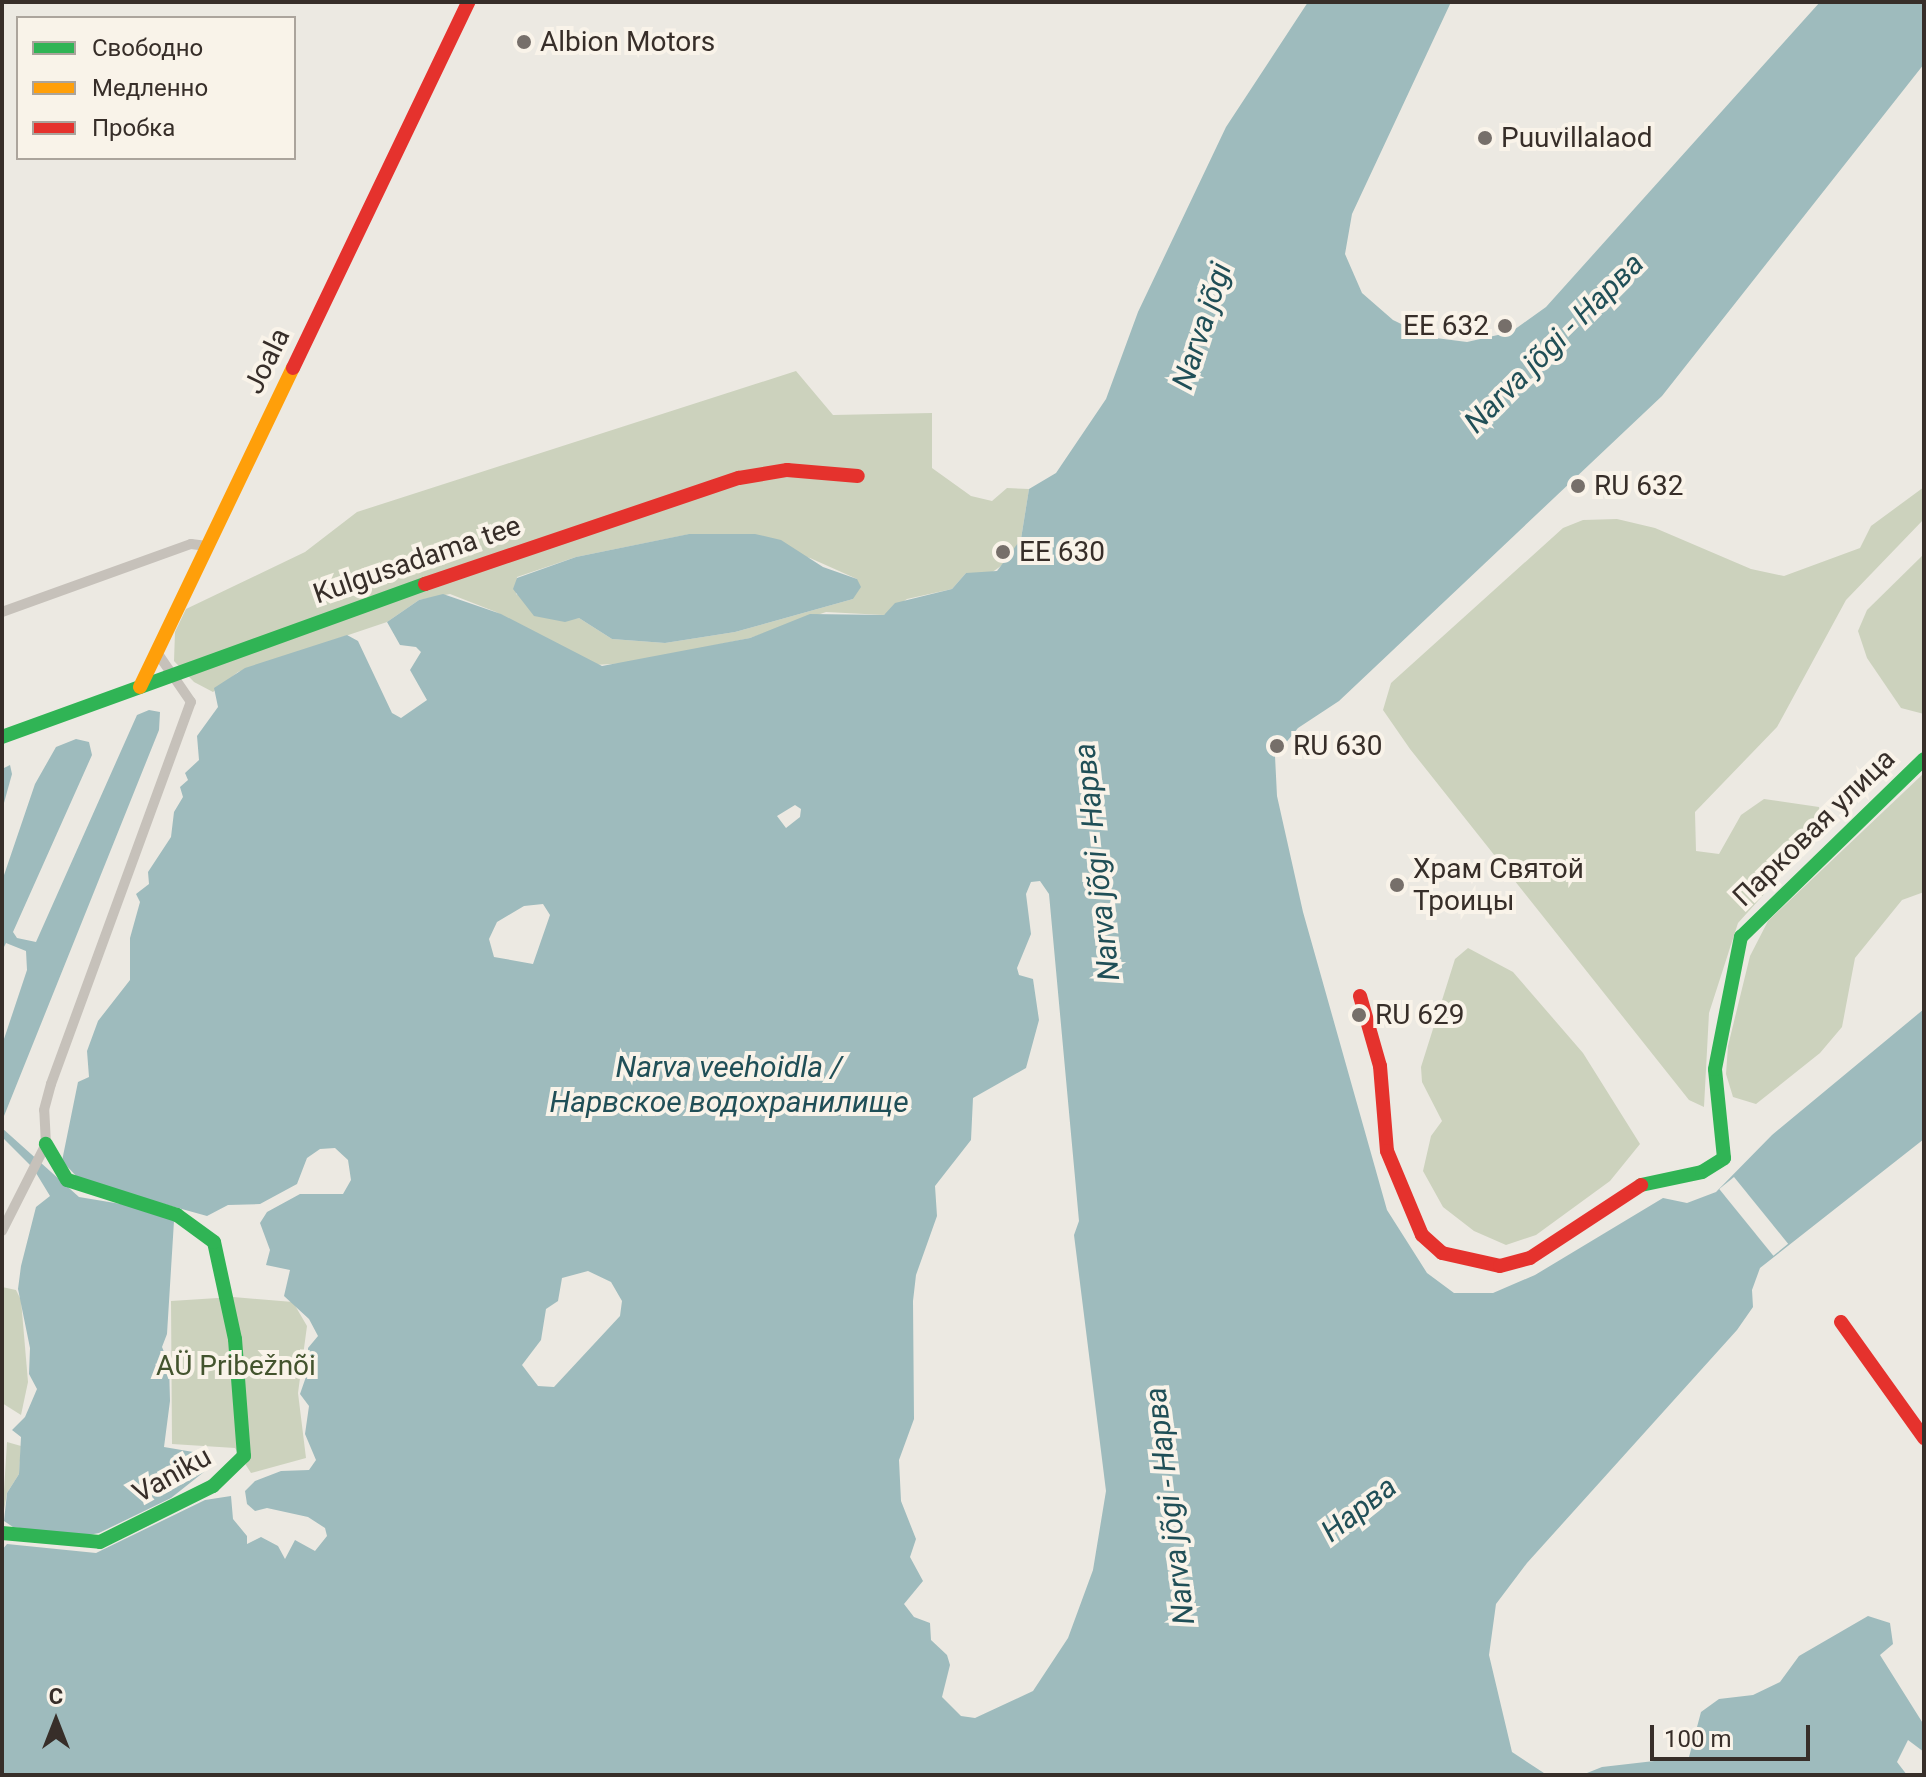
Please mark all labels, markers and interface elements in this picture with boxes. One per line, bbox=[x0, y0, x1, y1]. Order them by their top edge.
legend bbox=[16, 16, 296, 160]
place label: Albion Motors bbox=[540, 25, 715, 59]
marker: Albion Motors bbox=[515, 33, 533, 51]
text: Свободно bbox=[92, 34, 203, 62]
text: Медленно bbox=[92, 74, 208, 102]
text: Пробка bbox=[92, 114, 175, 142]
place label: Puuvillalaod bbox=[1501, 121, 1653, 155]
marker: Puuvillalaod bbox=[1476, 129, 1494, 147]
water label: Narva jõgi - Нарва bbox=[1457, 246, 1651, 440]
water label: Narva jõgi bbox=[1165, 258, 1239, 394]
place label: EE 632 bbox=[1403, 309, 1489, 343]
marker: EE 632 bbox=[1496, 317, 1514, 335]
street label: Joala bbox=[237, 323, 297, 399]
place label: RU 632 bbox=[1594, 469, 1684, 503]
marker: RU 632 bbox=[1569, 477, 1587, 495]
street label: Kulgusadama tee bbox=[309, 509, 525, 611]
place label: EE 630 bbox=[1019, 535, 1105, 569]
marker: EE 630 bbox=[994, 543, 1012, 561]
place label: RU 630 bbox=[1293, 729, 1383, 763]
marker: RU 630 bbox=[1268, 737, 1286, 755]
water label: Narva jõgi - Нарва bbox=[1067, 741, 1127, 983]
street label: Парковая улица bbox=[1726, 742, 1902, 914]
place label: Храм Святой Троицы bbox=[1413, 852, 1584, 918]
marker: Храм Святой Троицы bbox=[1388, 876, 1406, 894]
place label: RU 629 bbox=[1375, 998, 1465, 1032]
marker: RU 629 bbox=[1350, 1006, 1368, 1024]
water label: Narva veehoidla / Нарвское водохранилище bbox=[549, 1049, 909, 1120]
park label: AÜ Pribežnõi bbox=[156, 1349, 316, 1383]
water label: Narva jõgi - Нарва bbox=[1138, 1385, 1202, 1627]
street label: Vaniku bbox=[127, 1440, 217, 1510]
water label: Нарва bbox=[1314, 1469, 1404, 1549]
north arrow bbox=[16, 1681, 96, 1761]
text: С bbox=[49, 1684, 63, 1709]
scale bar bbox=[1654, 1709, 1814, 1759]
text: 100 m bbox=[1664, 1725, 1731, 1753]

